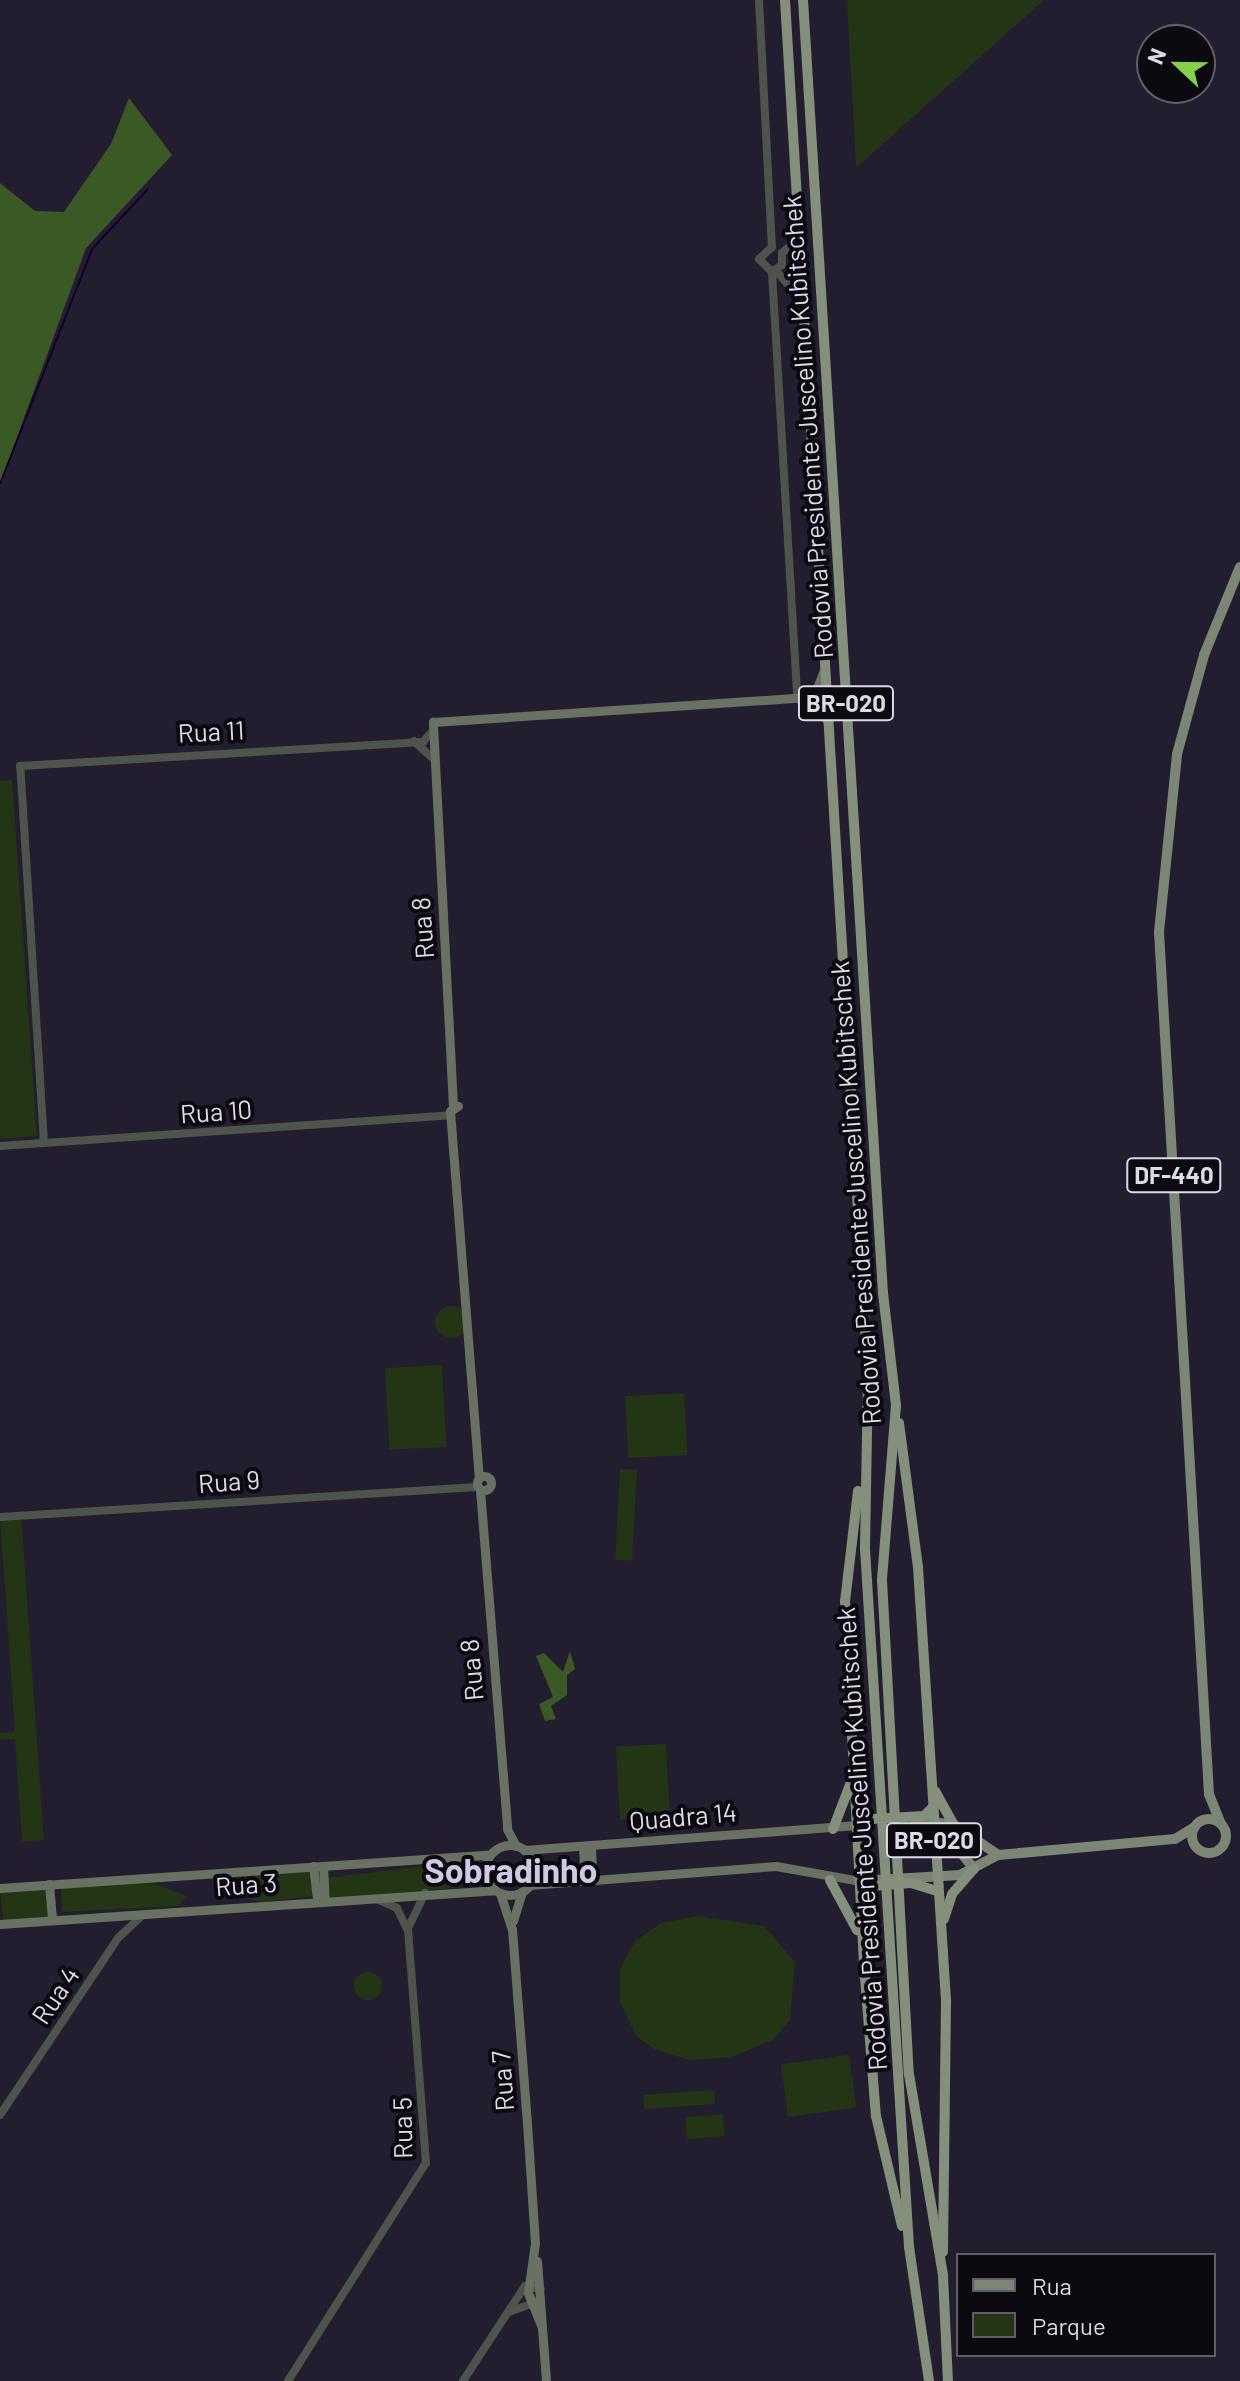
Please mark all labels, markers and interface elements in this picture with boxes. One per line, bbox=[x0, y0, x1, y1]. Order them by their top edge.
north arrow bbox=[1136, 24, 1216, 104]
text: N bbox=[1141, 44, 1170, 67]
street label: Rodovia Presidente Juscelino Kubitschek bbox=[775, 194, 839, 660]
road number: BR-020 bbox=[796, 683, 896, 723]
street label: Rua 11 bbox=[177, 714, 245, 748]
street label: Rua 8 bbox=[404, 896, 440, 960]
street label: Rodovia Presidente Juscelino Kubitschek bbox=[823, 960, 887, 1426]
street label: Rua 10 bbox=[179, 1093, 253, 1129]
road number: DF-440 bbox=[1126, 1155, 1222, 1195]
street label: Rua 9 bbox=[197, 1463, 261, 1499]
street label: Rodovia Presidente Juscelino Kubitschek bbox=[829, 1606, 893, 2072]
street label: Rua 8 bbox=[453, 1638, 489, 1702]
street label: Quadra 14 bbox=[628, 1796, 738, 1836]
road number: BR-020 bbox=[884, 1820, 984, 1860]
district label: Sobradinho bbox=[424, 1850, 598, 1890]
street label: Rua 3 bbox=[214, 1866, 278, 1902]
street label: Rua 4 bbox=[25, 1960, 85, 2030]
street label: Rua 7 bbox=[484, 2050, 520, 2112]
street label: Rua 5 bbox=[386, 2097, 418, 2159]
legend bbox=[956, 2253, 1216, 2357]
text: Rua bbox=[1032, 2271, 1072, 2300]
text: Parque bbox=[1032, 2311, 1106, 2340]

